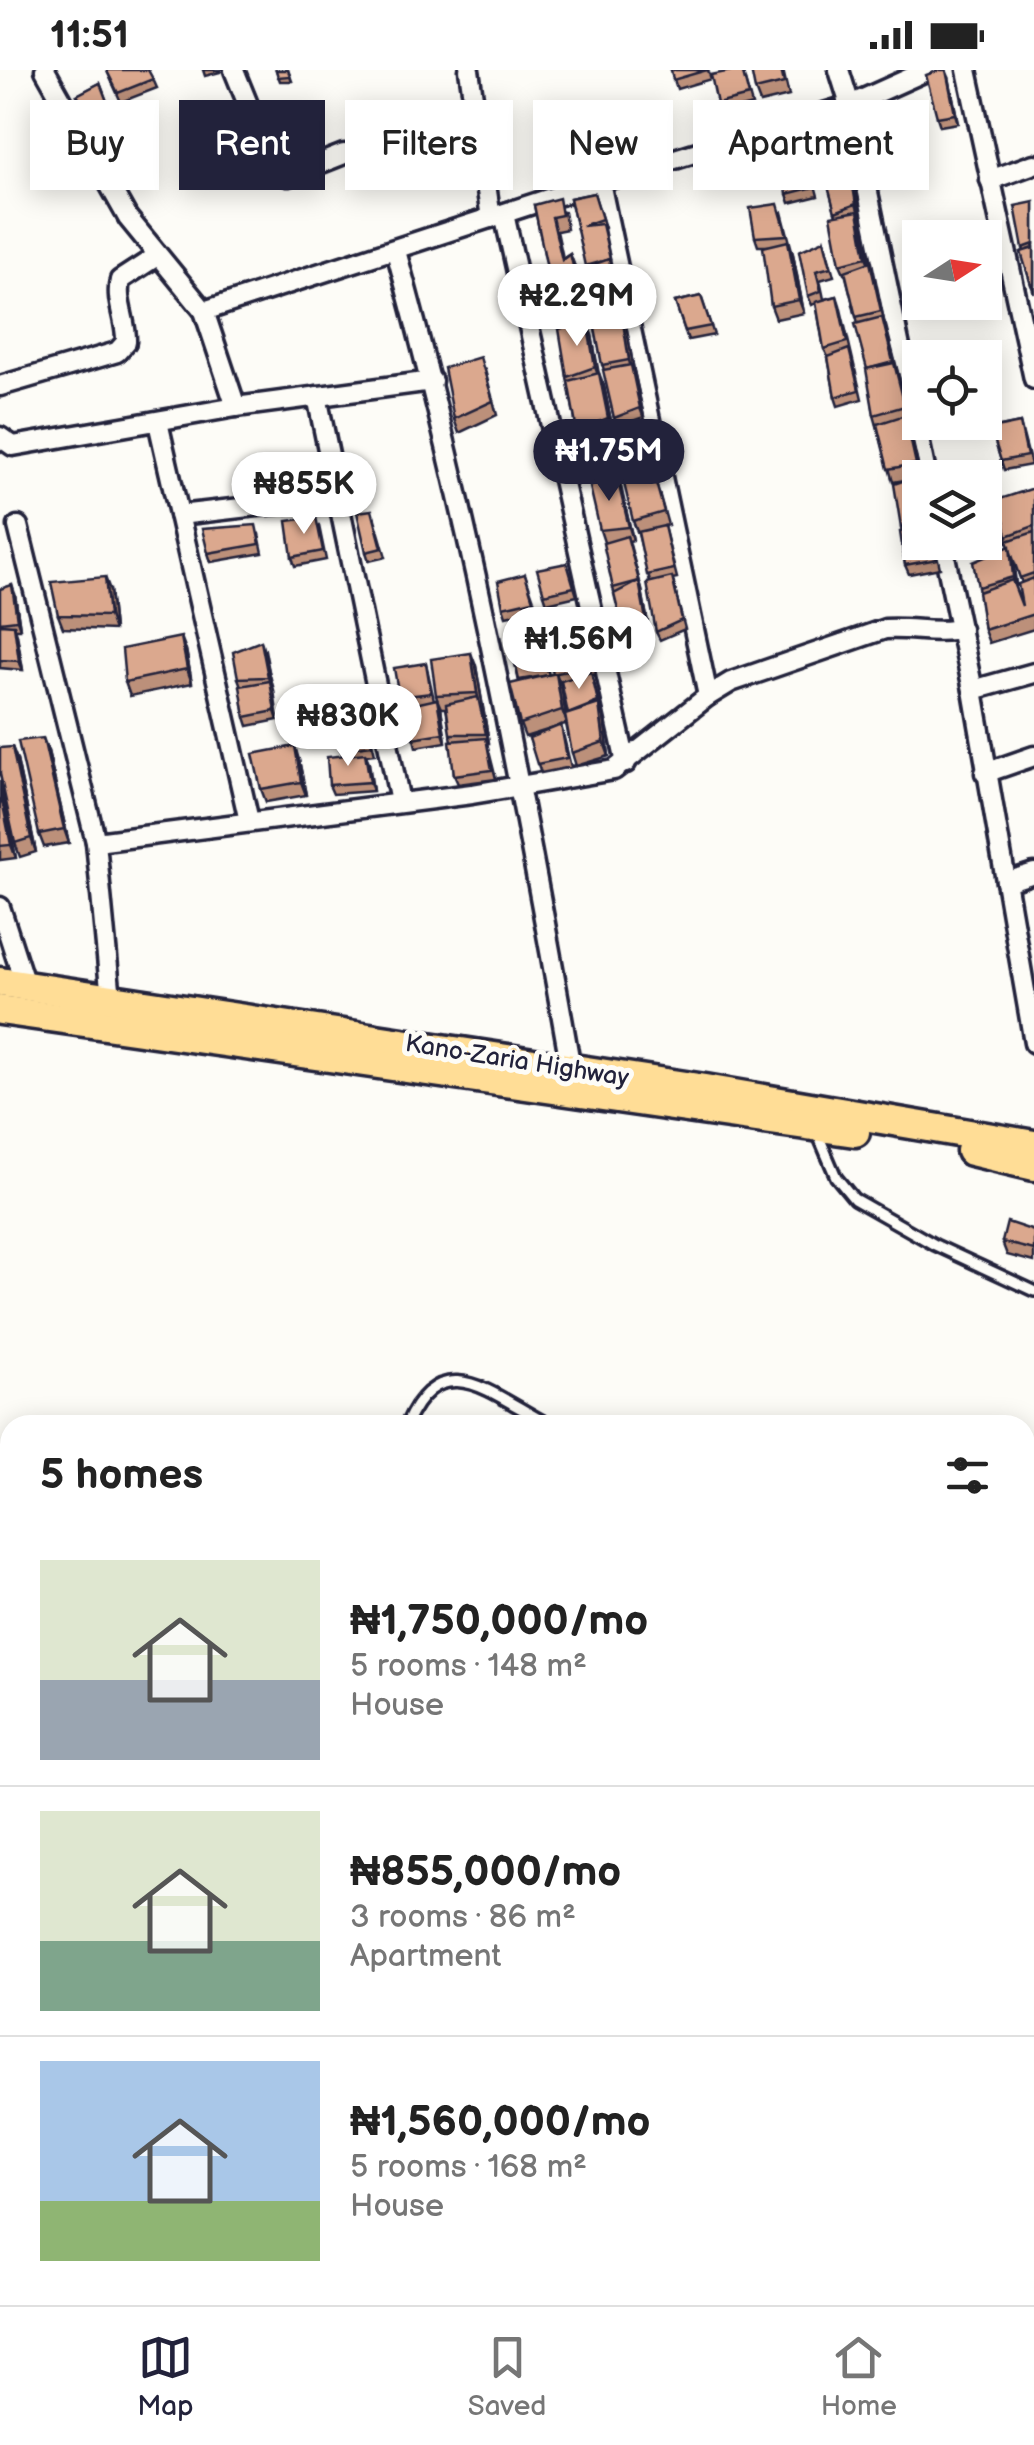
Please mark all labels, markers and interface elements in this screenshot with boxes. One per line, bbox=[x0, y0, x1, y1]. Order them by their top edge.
text: 11:51 bbox=[50, 13, 129, 58]
chip: Buy bbox=[30, 100, 159, 190]
chip: Rent bbox=[179, 100, 325, 190]
chip: Filters bbox=[345, 100, 513, 190]
chip: New bbox=[533, 100, 673, 190]
chip: Apartment bbox=[693, 100, 929, 190]
north arrow bbox=[902, 220, 1002, 320]
map controls bbox=[902, 220, 1002, 560]
pin: ₦2.29M bbox=[496, 264, 658, 349]
text: ₦2.29M bbox=[520, 277, 634, 316]
button: locate bbox=[902, 340, 1002, 440]
pin: ₦1.75M bbox=[528, 419, 690, 504]
text: ₦1.75M bbox=[555, 432, 663, 471]
pin: ₦855K bbox=[234, 452, 374, 537]
button: layers bbox=[902, 460, 1002, 560]
text: ₦855K bbox=[253, 465, 355, 504]
pin: ₦1.56M bbox=[498, 607, 660, 692]
text: ₦1.56M bbox=[524, 620, 634, 659]
pin: ₦830K bbox=[278, 684, 418, 769]
text: ₦830K bbox=[297, 697, 399, 736]
street label: Kano-Zaria Highway bbox=[403, 1028, 632, 1094]
icon: filters bbox=[940, 1448, 995, 1503]
text: 5 homes bbox=[40, 1450, 203, 1501]
text: ₦1,750,000/mo bbox=[350, 1596, 648, 1647]
icon: home bbox=[120, 1600, 240, 1720]
text: 5 rooms · 148 m² bbox=[350, 1647, 587, 1686]
text: House bbox=[350, 1686, 444, 1725]
text: ₦855,000/mo bbox=[350, 1847, 621, 1898]
icon: home bbox=[120, 1851, 240, 1971]
text: 3 rooms · 86 m² bbox=[350, 1898, 576, 1937]
text: Apartment bbox=[350, 1937, 501, 1976]
text: ₦1,560,000/mo bbox=[350, 2097, 650, 2148]
icon: home bbox=[120, 2101, 240, 2221]
text: 5 rooms · 168 m² bbox=[350, 2148, 587, 2187]
text: House bbox=[350, 2187, 444, 2226]
tab: Map bbox=[137, 2330, 193, 2423]
tab: Saved bbox=[468, 2330, 546, 2423]
tab: Home bbox=[821, 2330, 897, 2423]

